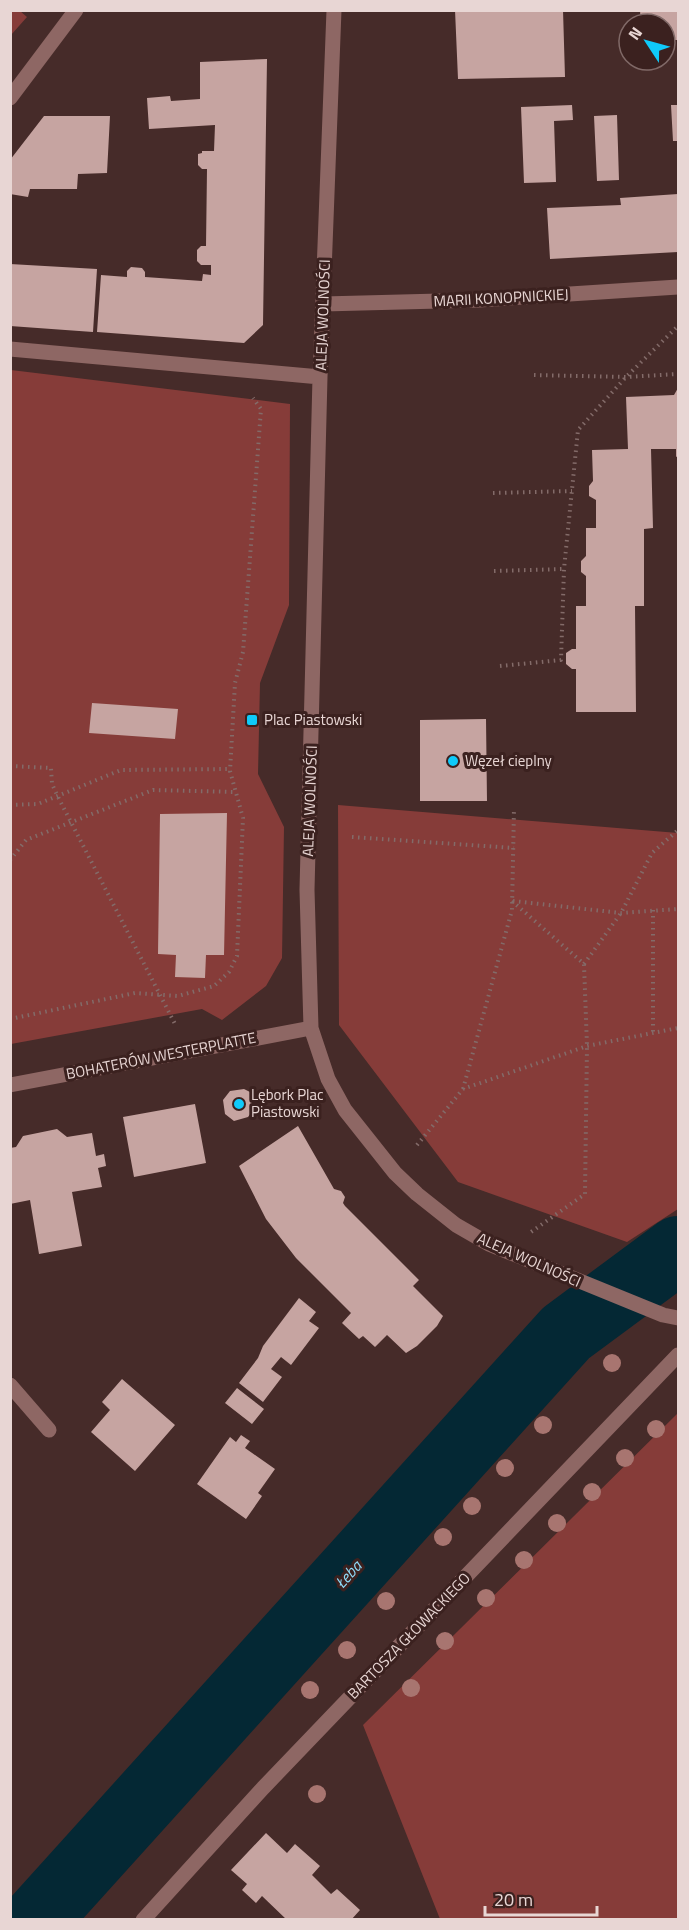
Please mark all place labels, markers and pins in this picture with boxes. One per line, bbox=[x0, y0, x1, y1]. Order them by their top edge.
place label: Plac Piastowski bbox=[264, 708, 362, 731]
marker: Plac Piastowski bbox=[245, 713, 259, 727]
place label: Węzeł cieplny bbox=[465, 749, 552, 772]
marker: Węzeł cieplny bbox=[446, 754, 460, 768]
place label: Lębork Plac Piastowski bbox=[251, 1083, 324, 1123]
marker: Lębork Plac Piastowski bbox=[232, 1097, 246, 1111]

